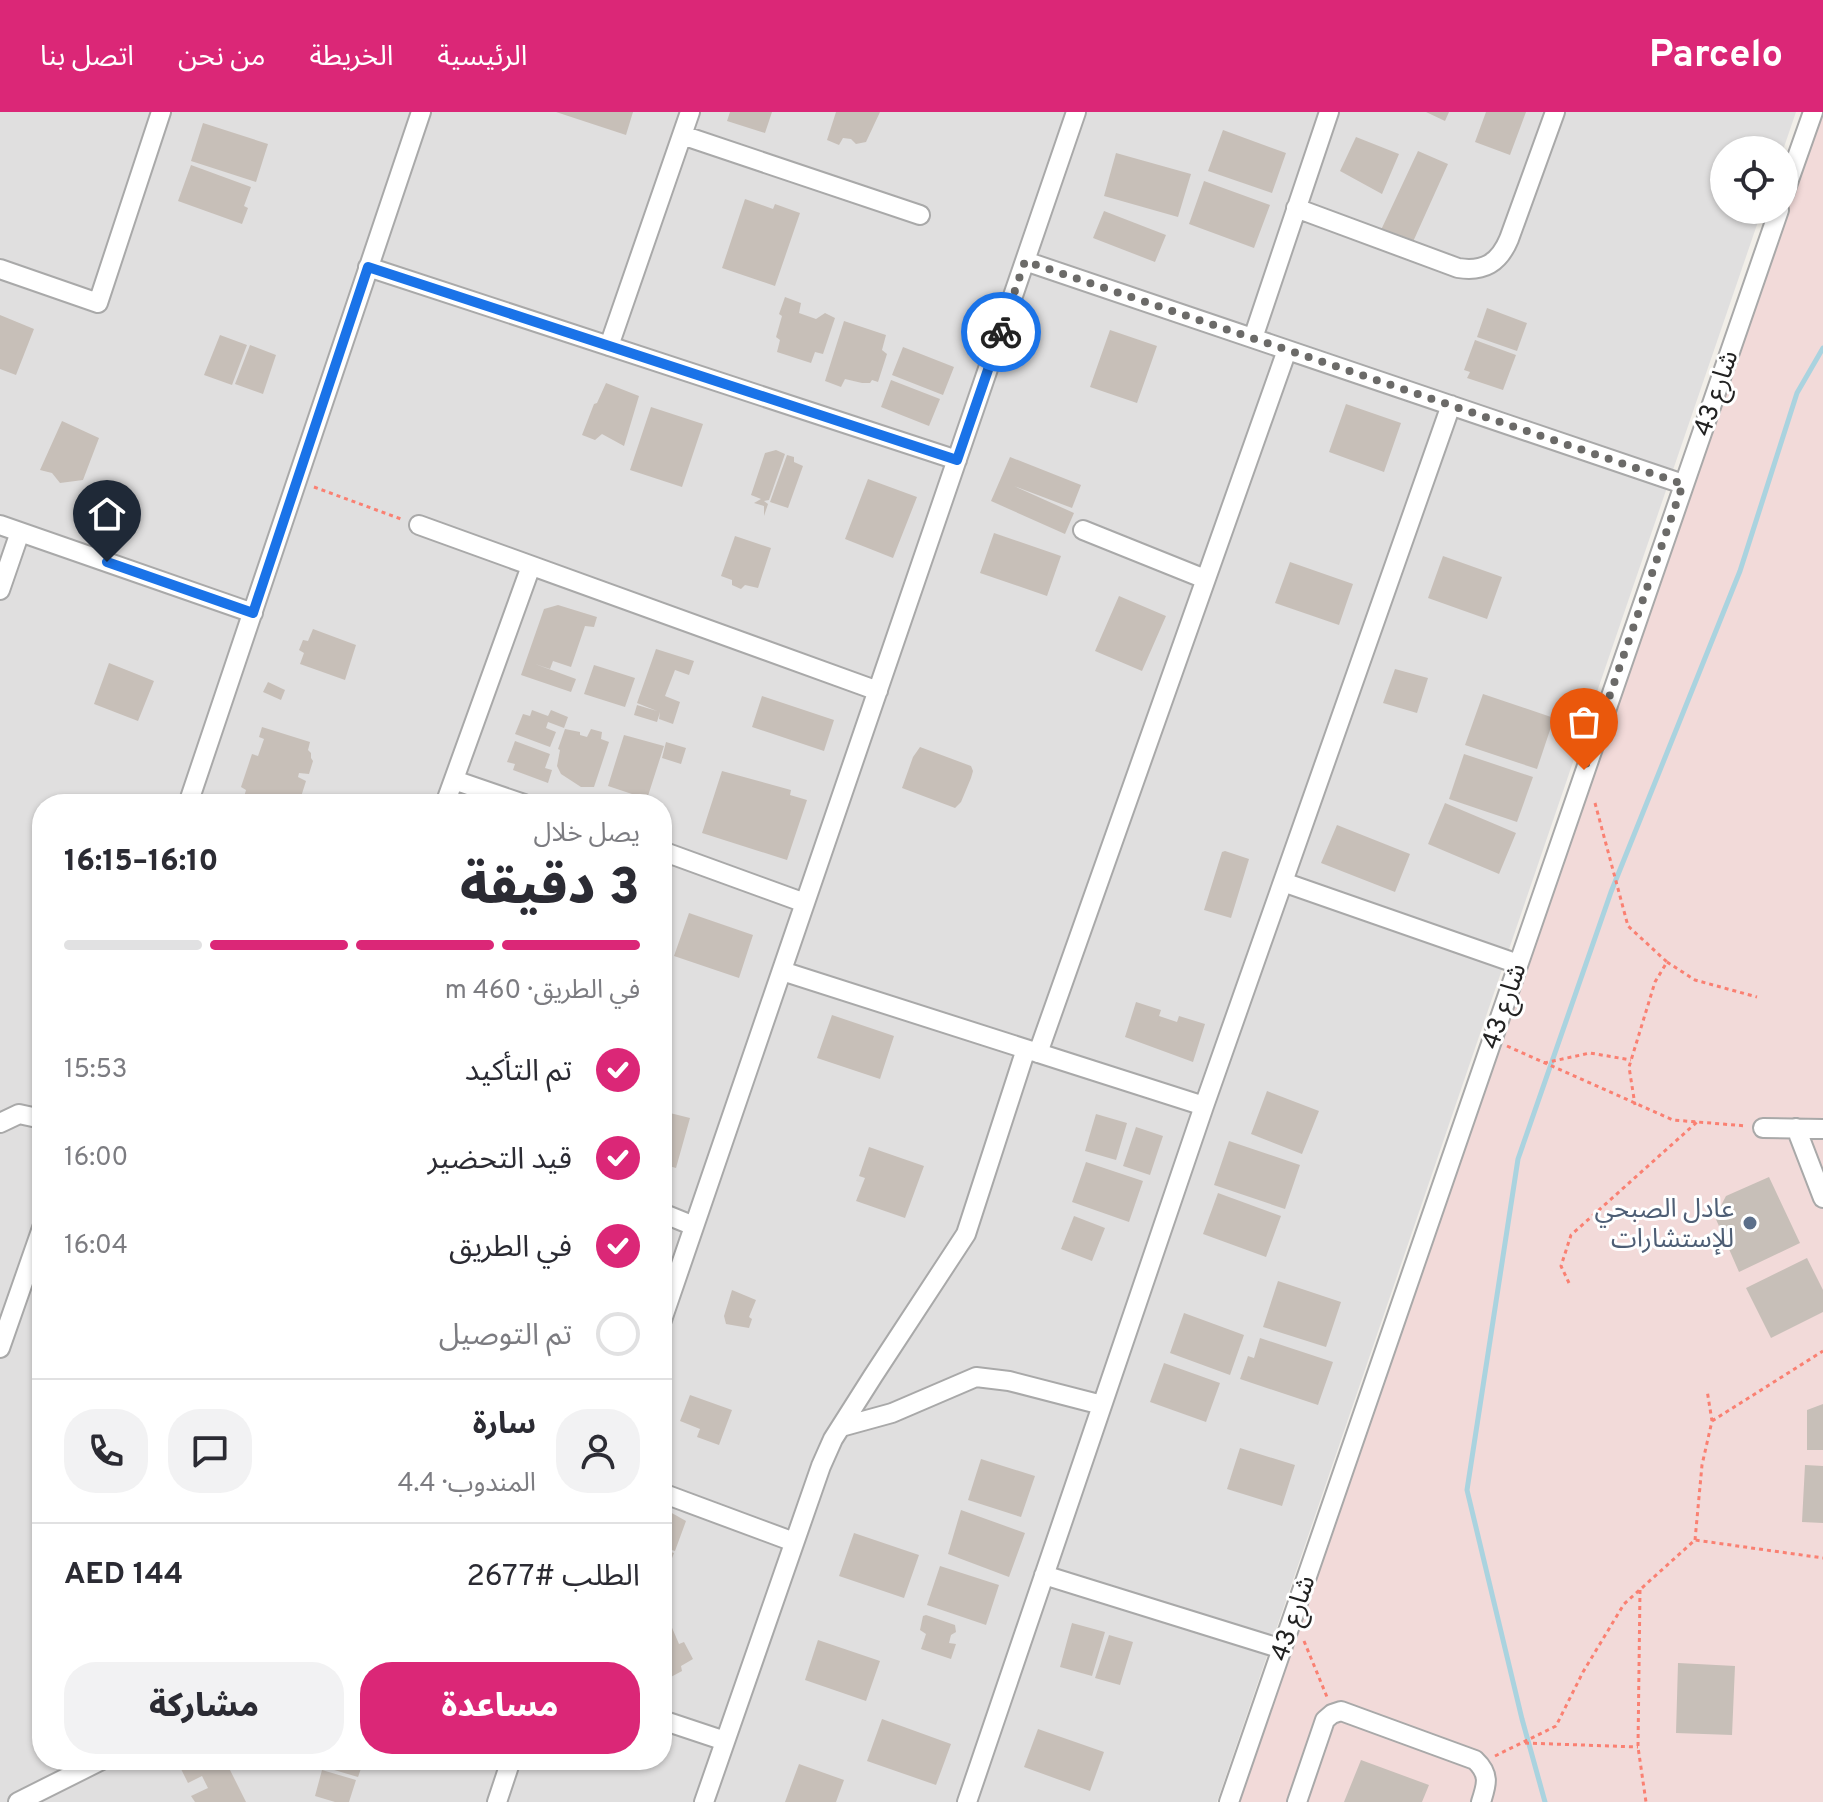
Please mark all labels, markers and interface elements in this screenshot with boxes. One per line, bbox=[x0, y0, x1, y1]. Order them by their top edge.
text: Parcelo bbox=[1649, 32, 1783, 81]
text: اتصل بنا bbox=[40, 40, 134, 76]
text: من نحن bbox=[178, 40, 265, 76]
text: الخريطة bbox=[309, 40, 393, 76]
text: الرئيسية bbox=[437, 40, 527, 76]
map controls bbox=[1710, 136, 1798, 224]
button: locate bbox=[1710, 136, 1798, 224]
courier bbox=[961, 292, 1041, 372]
icon: bike bbox=[979, 310, 1023, 354]
street label: شارع 43 bbox=[1687, 347, 1747, 441]
pin bbox=[73, 480, 141, 562]
icon: home bbox=[85, 492, 129, 536]
pin bbox=[1550, 688, 1618, 770]
icon: bag bbox=[1562, 700, 1606, 744]
text: يصل خلال bbox=[534, 818, 640, 851]
text: 16:10–16:15 bbox=[64, 844, 218, 881]
text: 3 دقيقة bbox=[460, 857, 640, 923]
street label: شارع 43 bbox=[1475, 960, 1535, 1054]
text: في الطريق · 460 m bbox=[445, 975, 640, 1008]
icon: check bbox=[596, 1048, 640, 1092]
text: 15:53 bbox=[64, 1054, 128, 1087]
text: تم التأكيد bbox=[465, 1054, 572, 1091]
icon: check bbox=[596, 1136, 640, 1180]
text: 16:00 bbox=[64, 1142, 128, 1175]
text: قيد التحضير bbox=[428, 1142, 572, 1179]
place label: عادل الصبحي للإستشارات bbox=[1595, 1194, 1734, 1257]
marker: عادل الصبحي للإستشارات bbox=[1741, 1214, 1759, 1232]
icon: check bbox=[596, 1224, 640, 1268]
text: 16:04 bbox=[64, 1230, 128, 1263]
text: في الطريق bbox=[449, 1230, 572, 1267]
text: تم التوصيل bbox=[439, 1318, 572, 1355]
text: سارة bbox=[473, 1407, 536, 1444]
button: phone bbox=[64, 1409, 148, 1493]
button: chat bbox=[168, 1409, 252, 1493]
button: person bbox=[556, 1409, 640, 1493]
text: المندوب · 4.4 bbox=[398, 1468, 536, 1501]
text: AED 144 bbox=[64, 1557, 183, 1594]
text: الطلب #2677 bbox=[466, 1559, 640, 1596]
street label: شارع 43 bbox=[1264, 1572, 1324, 1666]
button: مشاركة bbox=[64, 1662, 344, 1754]
button: مساعدة bbox=[360, 1662, 640, 1754]

